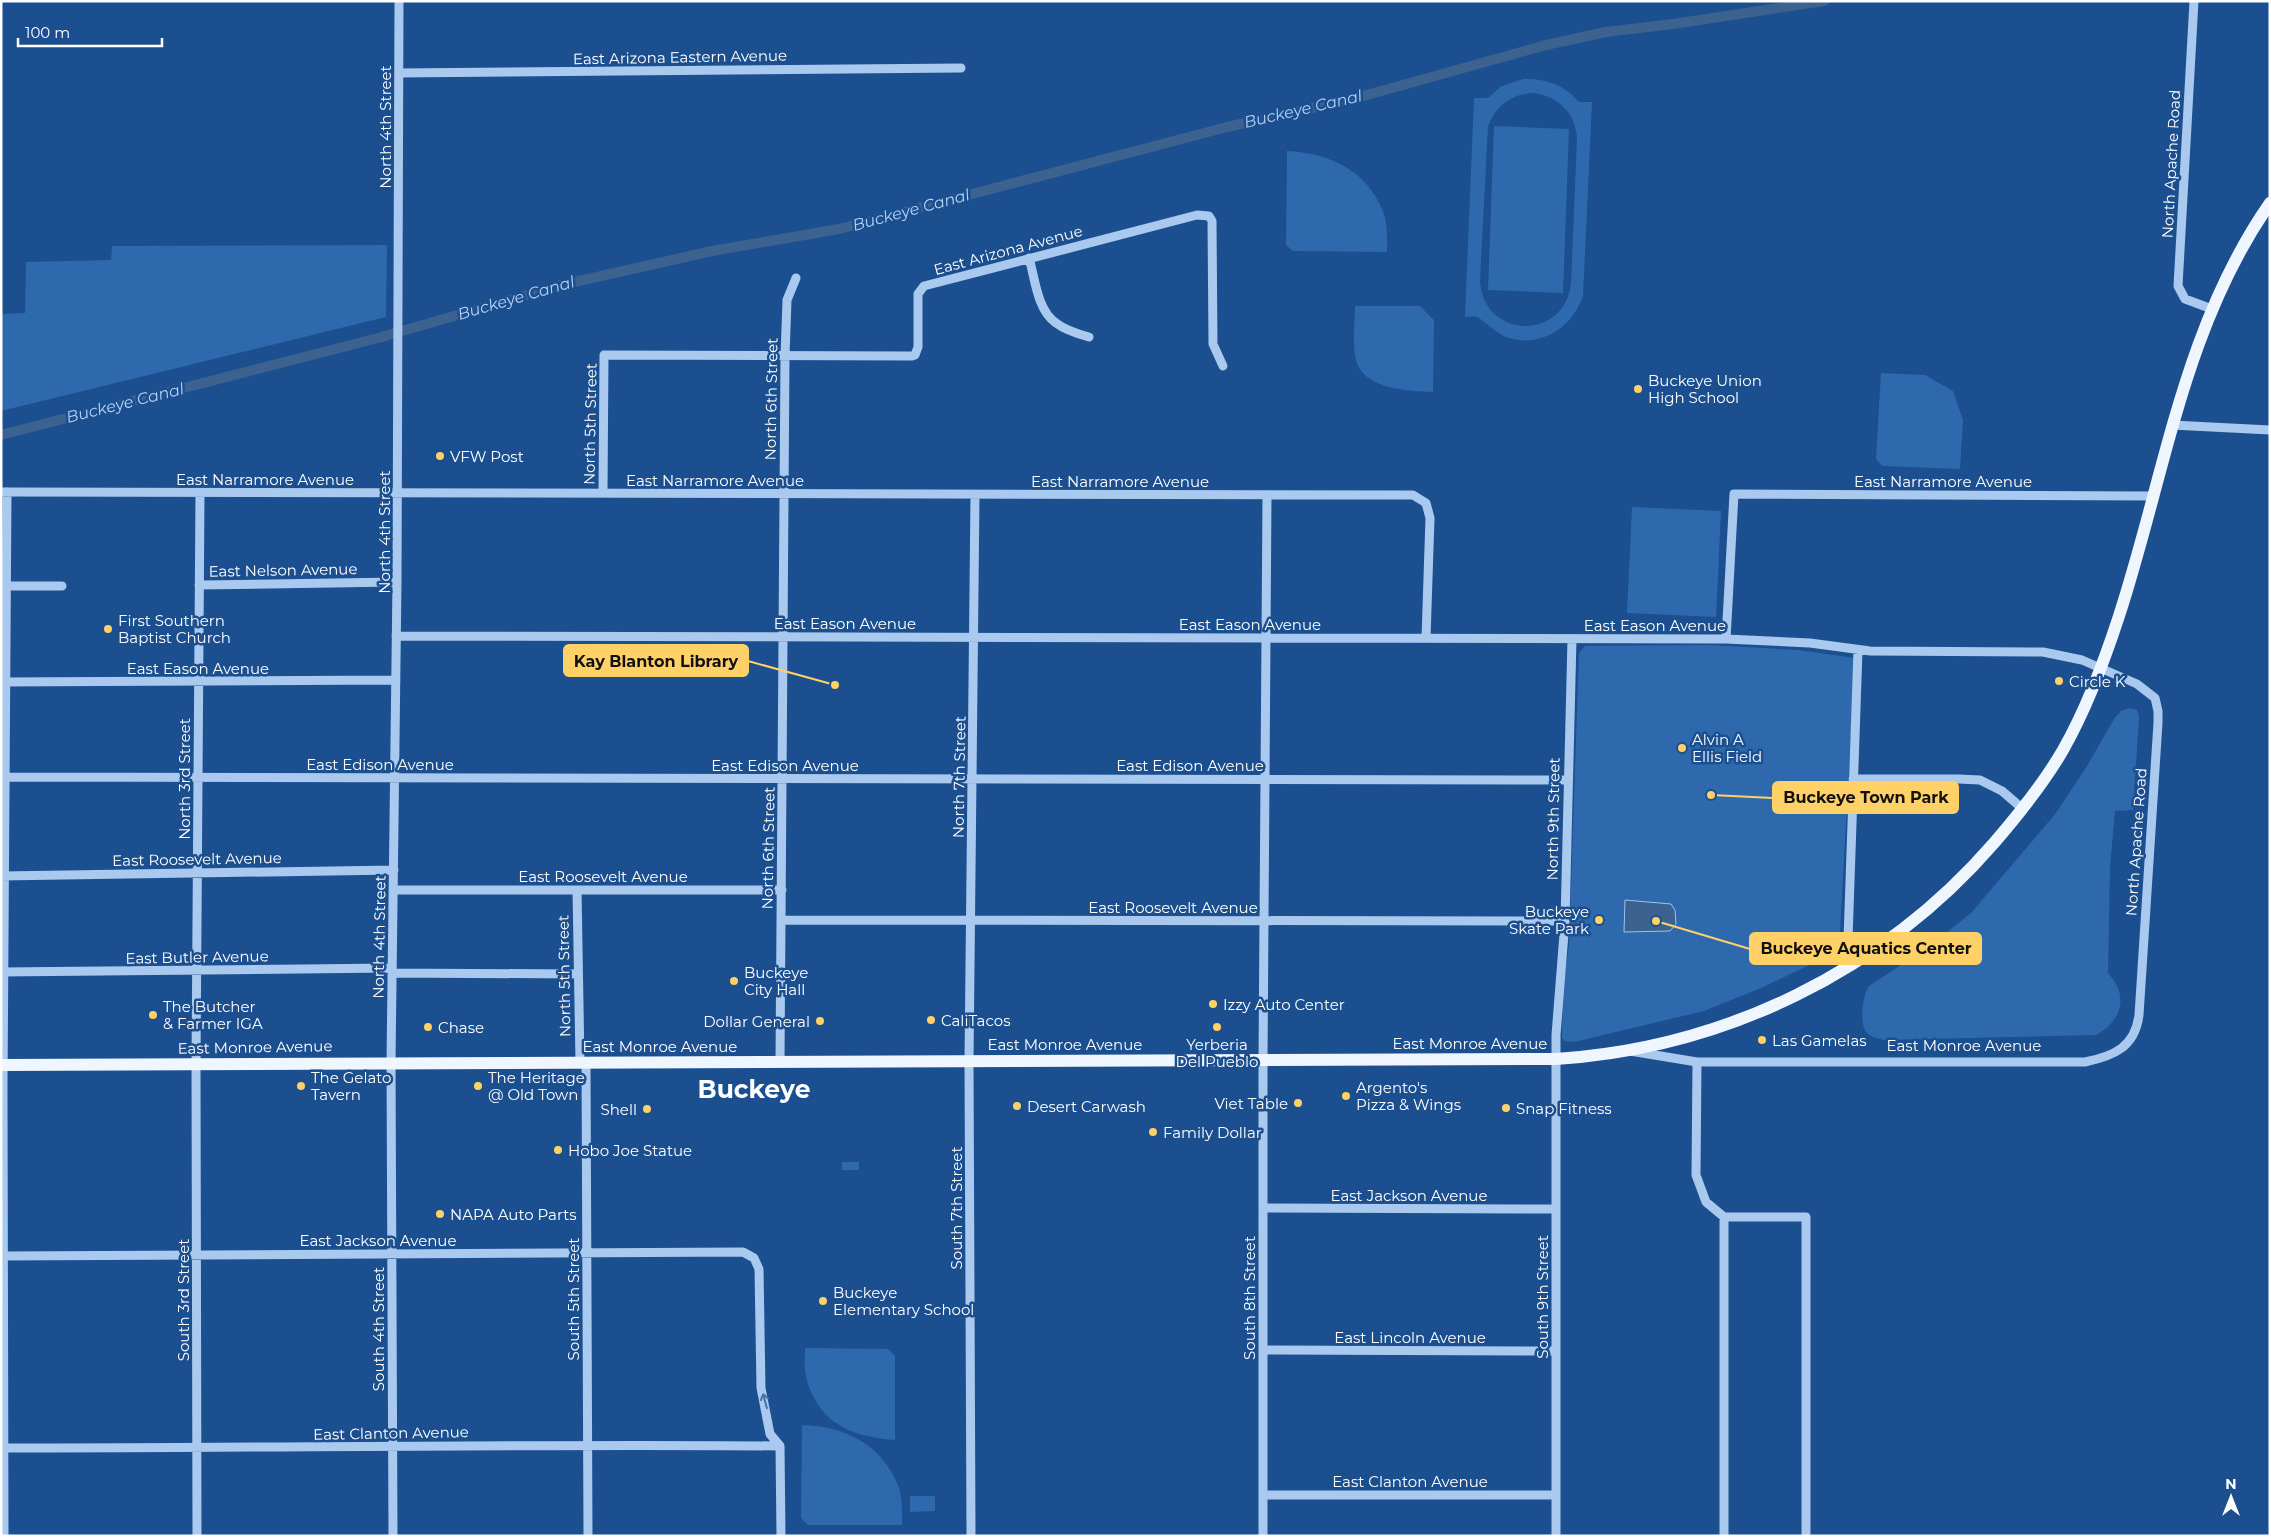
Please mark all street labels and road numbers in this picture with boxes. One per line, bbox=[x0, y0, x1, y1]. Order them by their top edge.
street label: East Arizona Eastern Avenue bbox=[573, 46, 787, 68]
street label: North 4th Street bbox=[376, 65, 395, 189]
street label: North Apache Road bbox=[2158, 89, 2184, 239]
street label: East Arizona Avenue bbox=[932, 221, 1084, 279]
street label: North 6th Street bbox=[760, 338, 782, 460]
street label: North 5th Street bbox=[579, 363, 601, 485]
street label: East Narramore Avenue bbox=[176, 470, 354, 489]
street label: North 4th Street bbox=[375, 470, 394, 594]
street label: East Narramore Avenue bbox=[626, 471, 804, 490]
street label: East Narramore Avenue bbox=[1031, 472, 1209, 491]
street label: East Narramore Avenue bbox=[1854, 472, 2032, 491]
street label: East Nelson Avenue bbox=[208, 559, 358, 581]
street label: East Eason Avenue bbox=[774, 614, 916, 633]
street label: East Eason Avenue bbox=[1179, 615, 1321, 634]
street label: East Eason Avenue bbox=[1584, 616, 1726, 635]
street label: East Eason Avenue bbox=[127, 659, 269, 678]
street label: North 7th Street bbox=[948, 716, 970, 838]
street label: North 3rd Street bbox=[175, 718, 194, 840]
street label: East Edison Avenue bbox=[306, 755, 454, 774]
street label: East Edison Avenue bbox=[711, 756, 859, 775]
street label: East Edison Avenue bbox=[1116, 756, 1264, 775]
street label: North 9th Street bbox=[1542, 757, 1564, 881]
street label: North Apache Road bbox=[2121, 767, 2151, 917]
street label: North 6th Street bbox=[757, 787, 779, 909]
street label: East Roosevelt Avenue bbox=[112, 848, 282, 870]
street label: East Roosevelt Avenue bbox=[518, 867, 688, 886]
street label: North 4th Street bbox=[368, 875, 390, 999]
street label: East Roosevelt Avenue bbox=[1088, 898, 1258, 917]
street label: North 5th Street bbox=[553, 915, 575, 1037]
street label: East Butler Avenue bbox=[125, 946, 269, 968]
street label: East Monroe Avenue bbox=[1393, 1034, 1547, 1053]
street label: East Monroe Avenue bbox=[988, 1035, 1142, 1054]
street label: East Monroe Avenue bbox=[177, 1036, 333, 1058]
street label: East Monroe Avenue bbox=[1887, 1036, 2041, 1055]
street label: East Monroe Avenue bbox=[583, 1037, 737, 1056]
street label: South 7th Street bbox=[947, 1147, 966, 1270]
street label: East Jackson Avenue bbox=[1331, 1186, 1487, 1205]
street label: East Jackson Avenue bbox=[300, 1231, 456, 1250]
street label: South 9th Street bbox=[1533, 1235, 1552, 1359]
street label: South 8th Street bbox=[1240, 1236, 1259, 1360]
street label: South 5th Street bbox=[564, 1238, 583, 1360]
street label: South 3rd Street bbox=[174, 1239, 193, 1361]
street label: South 4th Street bbox=[369, 1267, 388, 1391]
street label: East Lincoln Avenue bbox=[1334, 1328, 1486, 1347]
street label: East Clanton Avenue bbox=[313, 1422, 469, 1444]
street label: East Clanton Avenue bbox=[1332, 1472, 1488, 1491]

